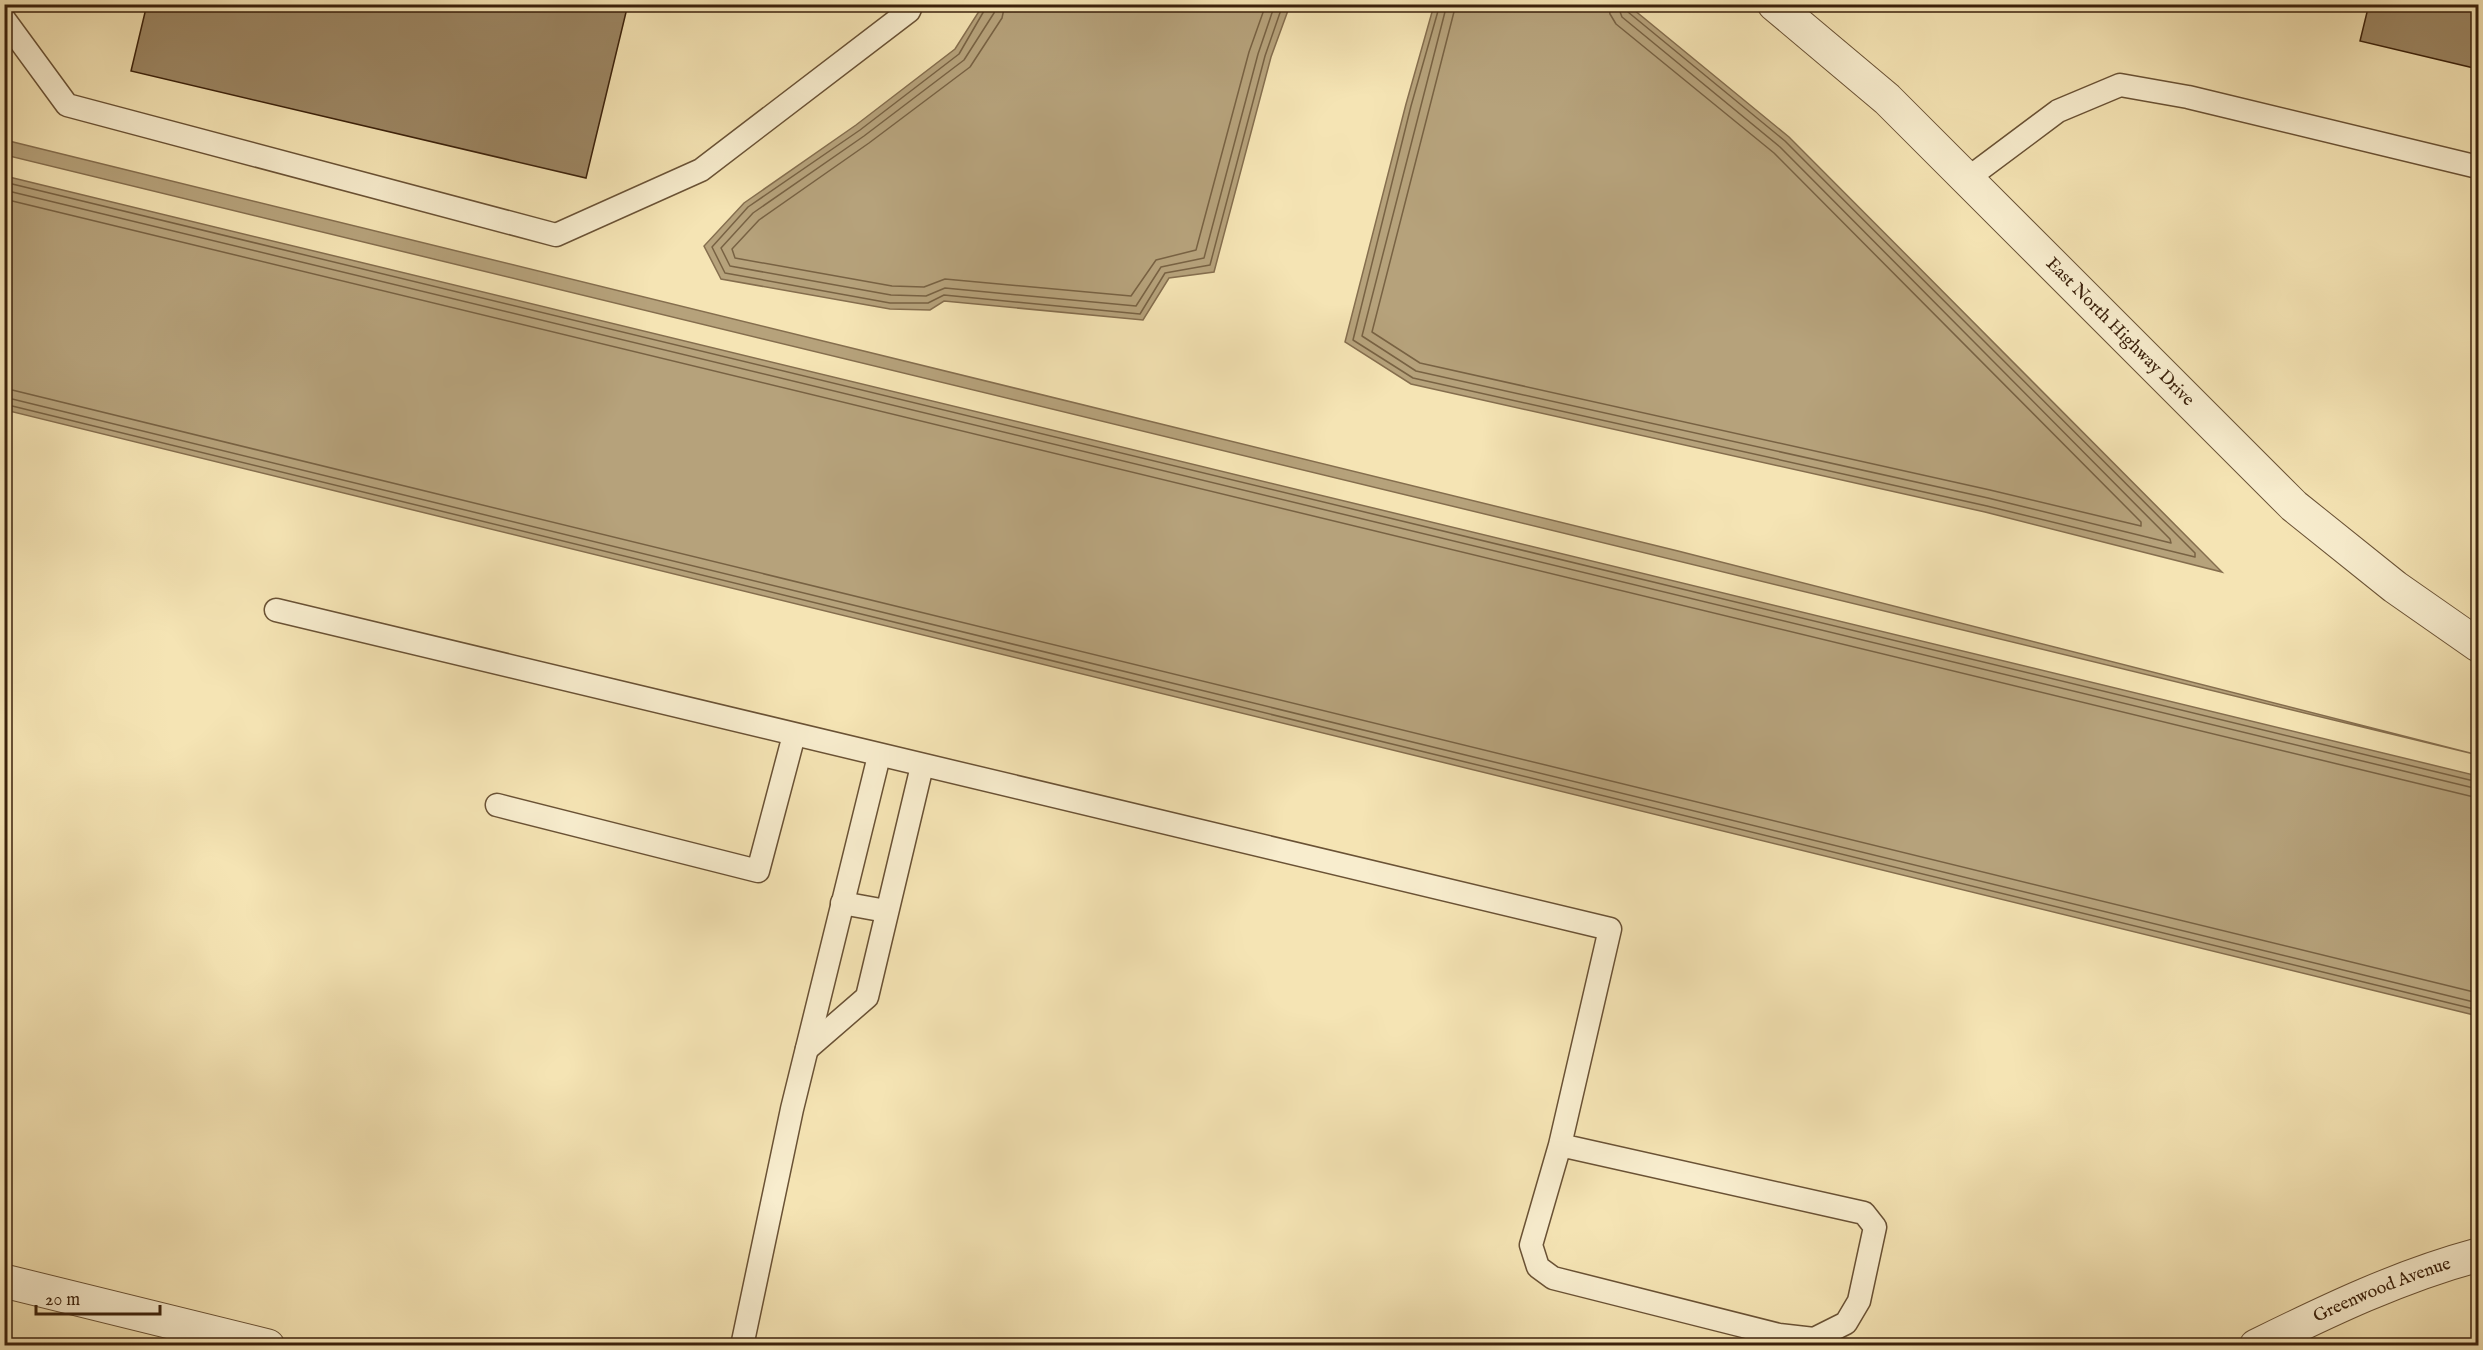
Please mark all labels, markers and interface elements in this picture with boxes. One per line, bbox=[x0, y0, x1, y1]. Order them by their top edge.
street label: East North Highway Drive bbox=[2041, 253, 2199, 411]
street label: Greenwood Avenue bbox=[2309, 1252, 2454, 1328]
scale bar bbox=[36, 1278, 160, 1316]
text: 20 m bbox=[45, 1289, 80, 1312]

